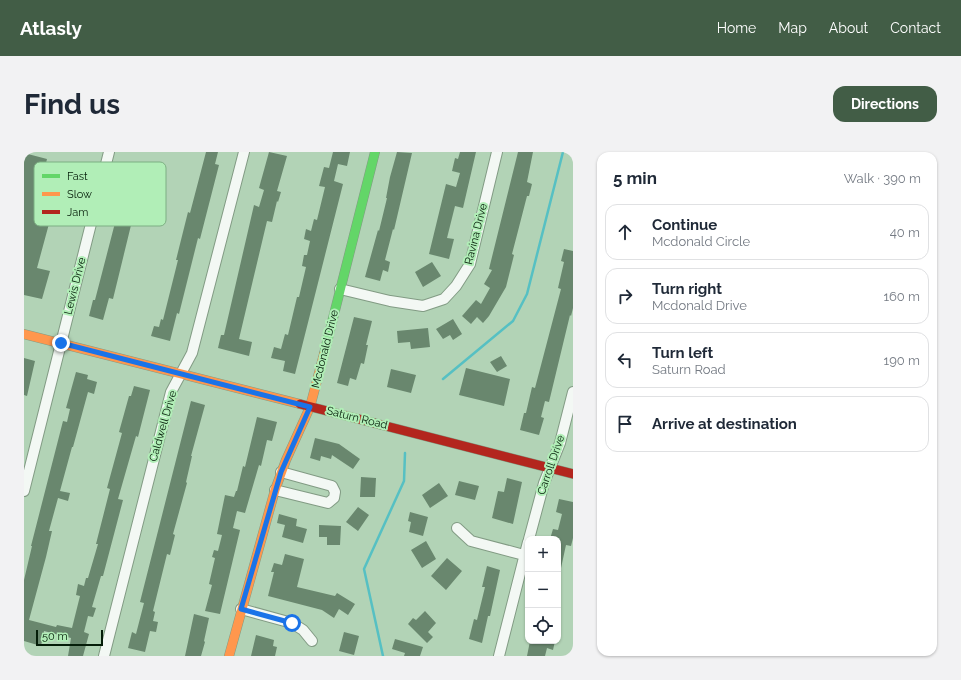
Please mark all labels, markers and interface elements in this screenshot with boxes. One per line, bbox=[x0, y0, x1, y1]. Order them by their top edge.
text: Atlasly bbox=[20, 17, 82, 39]
text: Home bbox=[717, 20, 756, 36]
text: Map bbox=[778, 20, 807, 36]
text: About bbox=[829, 20, 868, 36]
text: Contact bbox=[890, 20, 941, 36]
button: Directions bbox=[833, 86, 937, 122]
text: Find us bbox=[24, 88, 120, 121]
legend bbox=[34, 162, 166, 226]
text: 5 min bbox=[613, 168, 657, 188]
text: Fast bbox=[67, 170, 88, 183]
text: Walk · 390 m bbox=[844, 171, 921, 186]
text: Slow bbox=[67, 188, 92, 201]
street label: Ravina Drive bbox=[462, 202, 490, 266]
text: Jam bbox=[67, 206, 88, 219]
text: Continue bbox=[652, 216, 717, 234]
icon: ahead bbox=[614, 221, 636, 243]
text: 40 m bbox=[890, 225, 920, 240]
text: Mcdonald Circle bbox=[652, 234, 750, 249]
street label: Lewis Drive bbox=[62, 256, 88, 316]
text: Turn right bbox=[652, 280, 722, 298]
icon: right bbox=[614, 285, 636, 307]
text: 160 m bbox=[883, 289, 920, 304]
text: Mcdonald Drive bbox=[652, 298, 747, 313]
street label: Mcdonald Drive bbox=[309, 308, 341, 389]
route end bbox=[52, 334, 70, 352]
text: Turn left bbox=[652, 344, 713, 362]
icon: left bbox=[614, 349, 636, 371]
text: 190 m bbox=[884, 353, 920, 368]
text: Saturn Road bbox=[652, 362, 726, 377]
street label: Caldwell Drive bbox=[147, 388, 179, 463]
street label: Saturn Road bbox=[325, 404, 389, 432]
icon: arrive bbox=[614, 413, 636, 435]
text: Arrive at destination bbox=[652, 415, 797, 433]
street label: Carroll Drive bbox=[535, 433, 567, 497]
map controls bbox=[525, 536, 561, 644]
button: + bbox=[525, 536, 561, 572]
button: − bbox=[525, 572, 561, 608]
button: locate bbox=[525, 608, 561, 644]
route start bbox=[283, 614, 301, 632]
scale bar bbox=[36, 628, 103, 647]
text: 50 m bbox=[42, 630, 68, 643]

